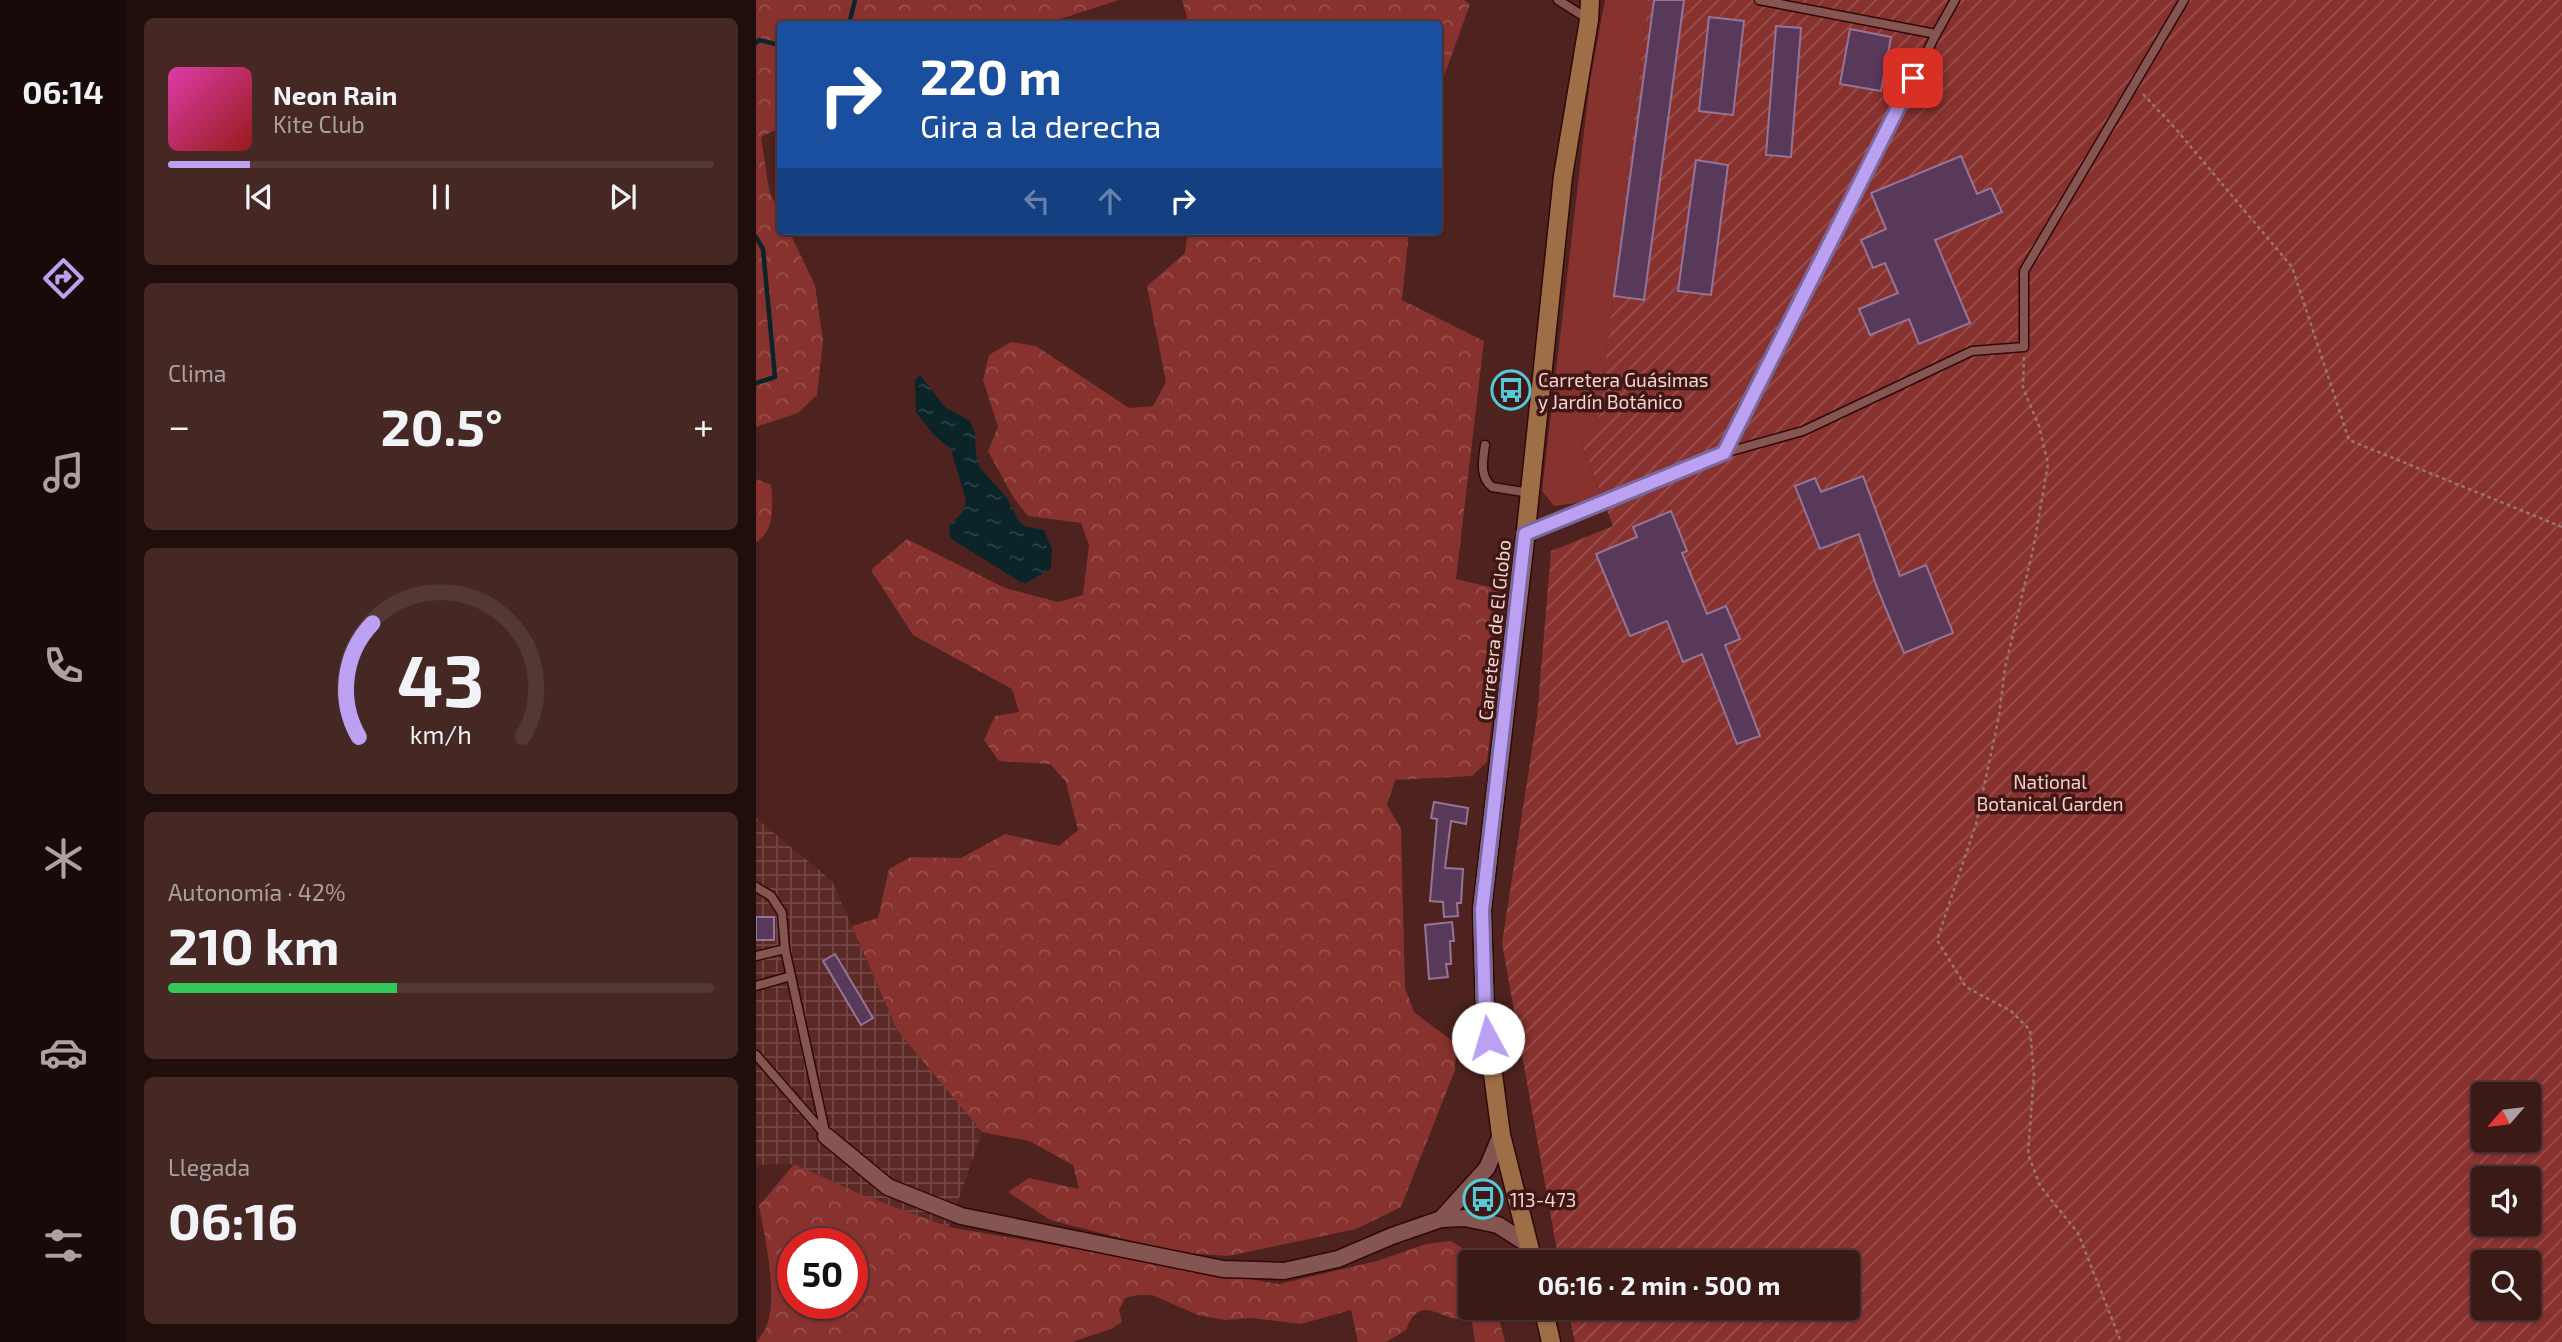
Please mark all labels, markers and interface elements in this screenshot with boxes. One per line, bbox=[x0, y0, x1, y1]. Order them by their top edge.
text: 220 m bbox=[920, 46, 1062, 105]
pin bbox=[1883, 48, 1943, 108]
icon: right bbox=[805, 49, 896, 140]
icon: arrive bbox=[1894, 59, 1932, 97]
text: 06:14 bbox=[22, 72, 104, 110]
text: Neon Rain bbox=[273, 79, 397, 110]
text: Gira a la derecha bbox=[920, 106, 1161, 144]
text: Kite Club bbox=[273, 110, 365, 138]
icon: previous bbox=[240, 178, 278, 216]
icon: pause bbox=[422, 178, 460, 216]
icon: next bbox=[604, 178, 642, 216]
icon: left bbox=[1018, 182, 1056, 220]
icon: ahead bbox=[1091, 182, 1129, 220]
icon: right bbox=[1164, 182, 1202, 220]
icon: directions bbox=[39, 254, 88, 303]
text: Clima bbox=[168, 359, 226, 387]
place label: Carretera Guásimas y Jardín Botánico bbox=[1538, 368, 1708, 413]
bus stop icon: Carretera Guásimas y Jardín Botánico bbox=[1490, 369, 1532, 411]
text: 20.5° bbox=[380, 394, 503, 456]
text: − bbox=[168, 402, 190, 448]
text: + bbox=[693, 402, 714, 448]
icon: music bbox=[39, 448, 88, 497]
street label: Carretera de El Globo bbox=[1473, 539, 1515, 721]
text: 43 bbox=[397, 634, 485, 722]
icon: phone bbox=[39, 641, 88, 690]
text: km/h bbox=[410, 719, 472, 749]
park label: National Botanical Garden bbox=[1976, 770, 2124, 815]
icon: climate bbox=[39, 834, 88, 883]
text: Autonomía · 42% bbox=[168, 878, 346, 906]
text: 210 km bbox=[168, 913, 340, 975]
position arrow bbox=[1451, 1001, 1525, 1075]
icon: car bbox=[39, 1028, 88, 1077]
north arrow bbox=[2471, 1082, 2541, 1152]
map controls bbox=[2471, 1082, 2541, 1320]
text: Llegada bbox=[168, 1153, 250, 1181]
button: sound bbox=[2471, 1166, 2541, 1236]
bus stop icon: 113-473 bbox=[1462, 1178, 1504, 1220]
text: 06:16 bbox=[168, 1188, 298, 1250]
place label: 113-473 bbox=[1510, 1188, 1576, 1211]
icon: filters bbox=[39, 1221, 88, 1270]
speed limit sign: 50 bbox=[777, 1228, 868, 1319]
button: search bbox=[2471, 1250, 2541, 1320]
text: 06:16 · 2 min · 500 m bbox=[1538, 1269, 1780, 1300]

